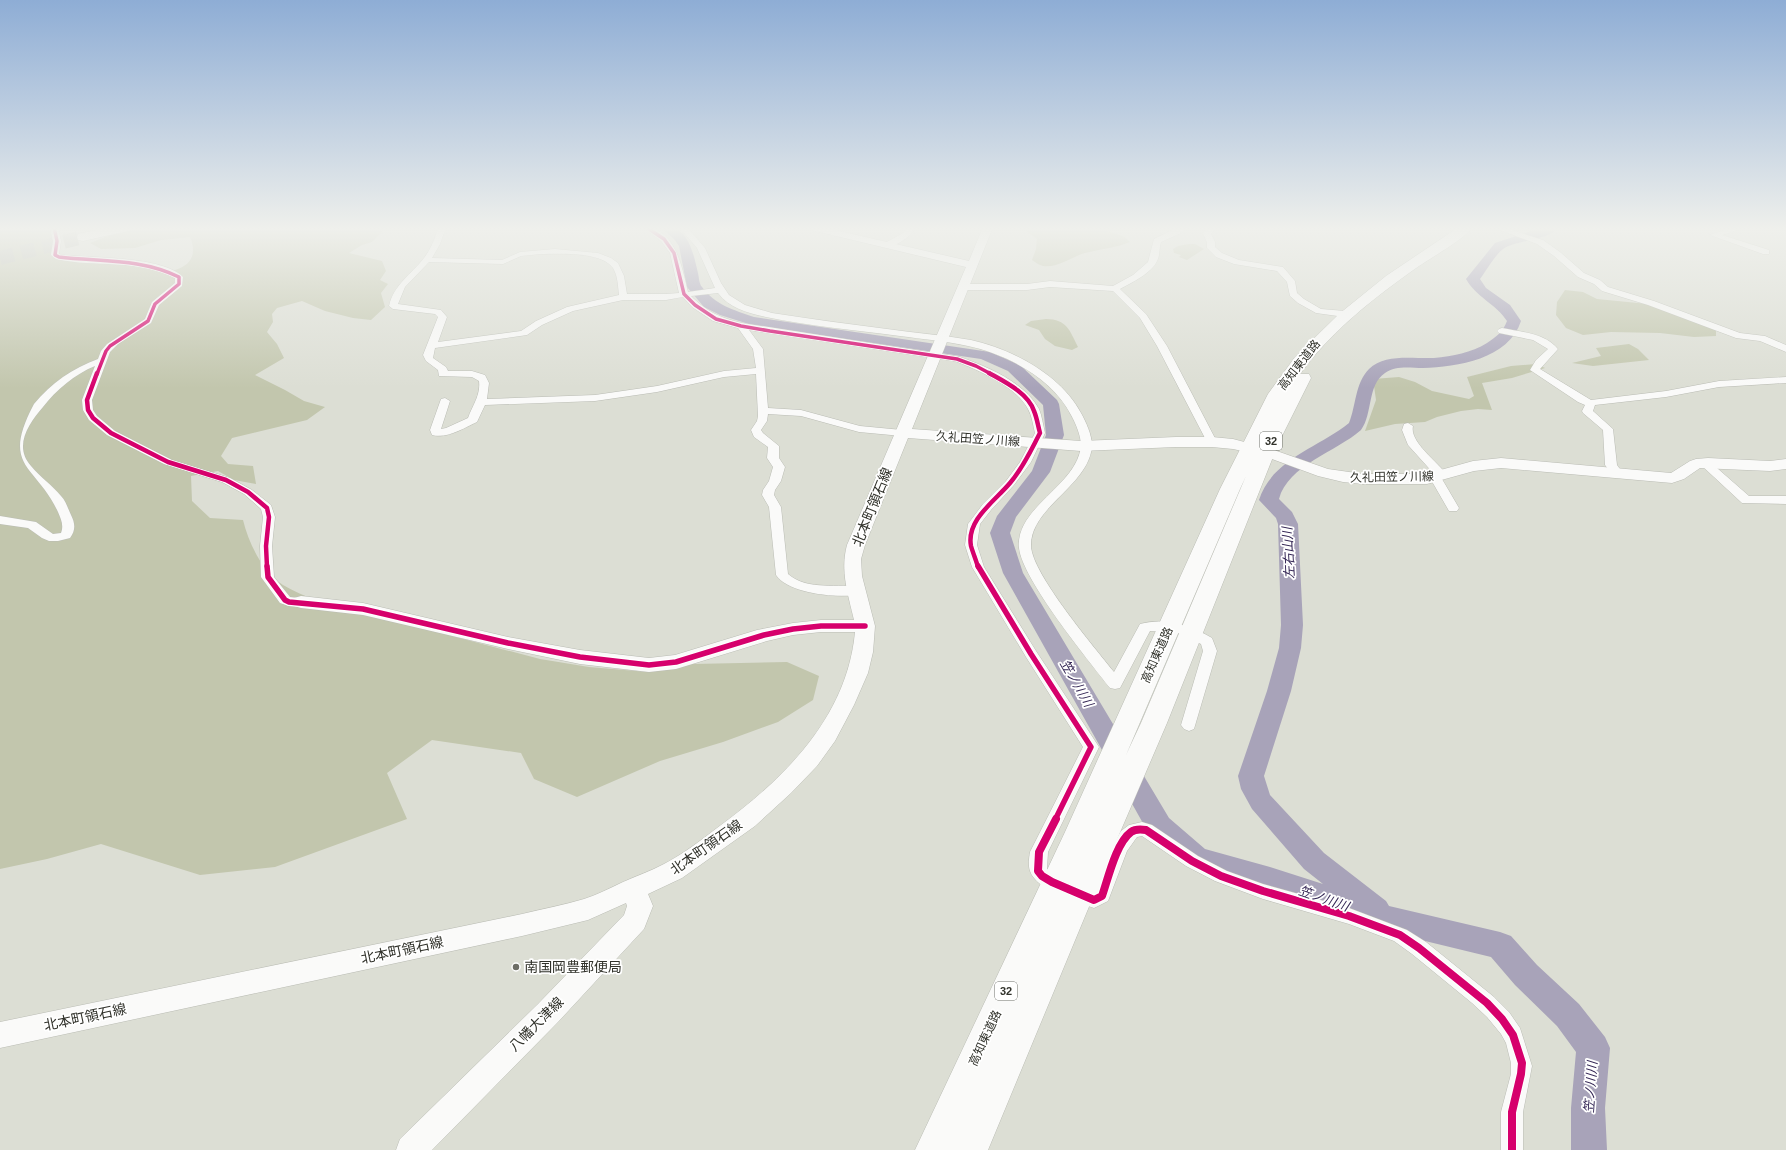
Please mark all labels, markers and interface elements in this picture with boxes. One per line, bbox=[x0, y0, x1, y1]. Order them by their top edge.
street label: 高知東道路 bbox=[1275, 337, 1323, 393]
street label: 久礼田笠ノ川線 bbox=[936, 429, 1020, 449]
road number: 32 bbox=[1260, 432, 1282, 450]
street label: 北本町領石線 bbox=[849, 465, 895, 549]
street label: 久礼田笠ノ川線 bbox=[1350, 469, 1434, 485]
water label: 左右山川 bbox=[1280, 525, 1297, 579]
street label: 高知東道路 bbox=[1138, 625, 1176, 685]
water label: 笠ノ川川 bbox=[1057, 657, 1097, 711]
street label: 北本町領石線 bbox=[667, 816, 745, 878]
water label: 笠ノ川川 bbox=[1297, 883, 1353, 915]
street label: 北本町領石線 bbox=[359, 933, 445, 967]
place label: 南国岡豊郵便局 bbox=[524, 959, 622, 975]
marker: 南国岡豊郵便局 bbox=[511, 962, 521, 972]
road number: 32 bbox=[995, 982, 1017, 1000]
street label: 八幡大津線 bbox=[506, 994, 566, 1054]
street label: 北本町領石線 bbox=[42, 1000, 128, 1034]
street label: 高知東道路 bbox=[966, 1008, 1004, 1068]
water label: 笠ノ川川 bbox=[1581, 1059, 1600, 1114]

